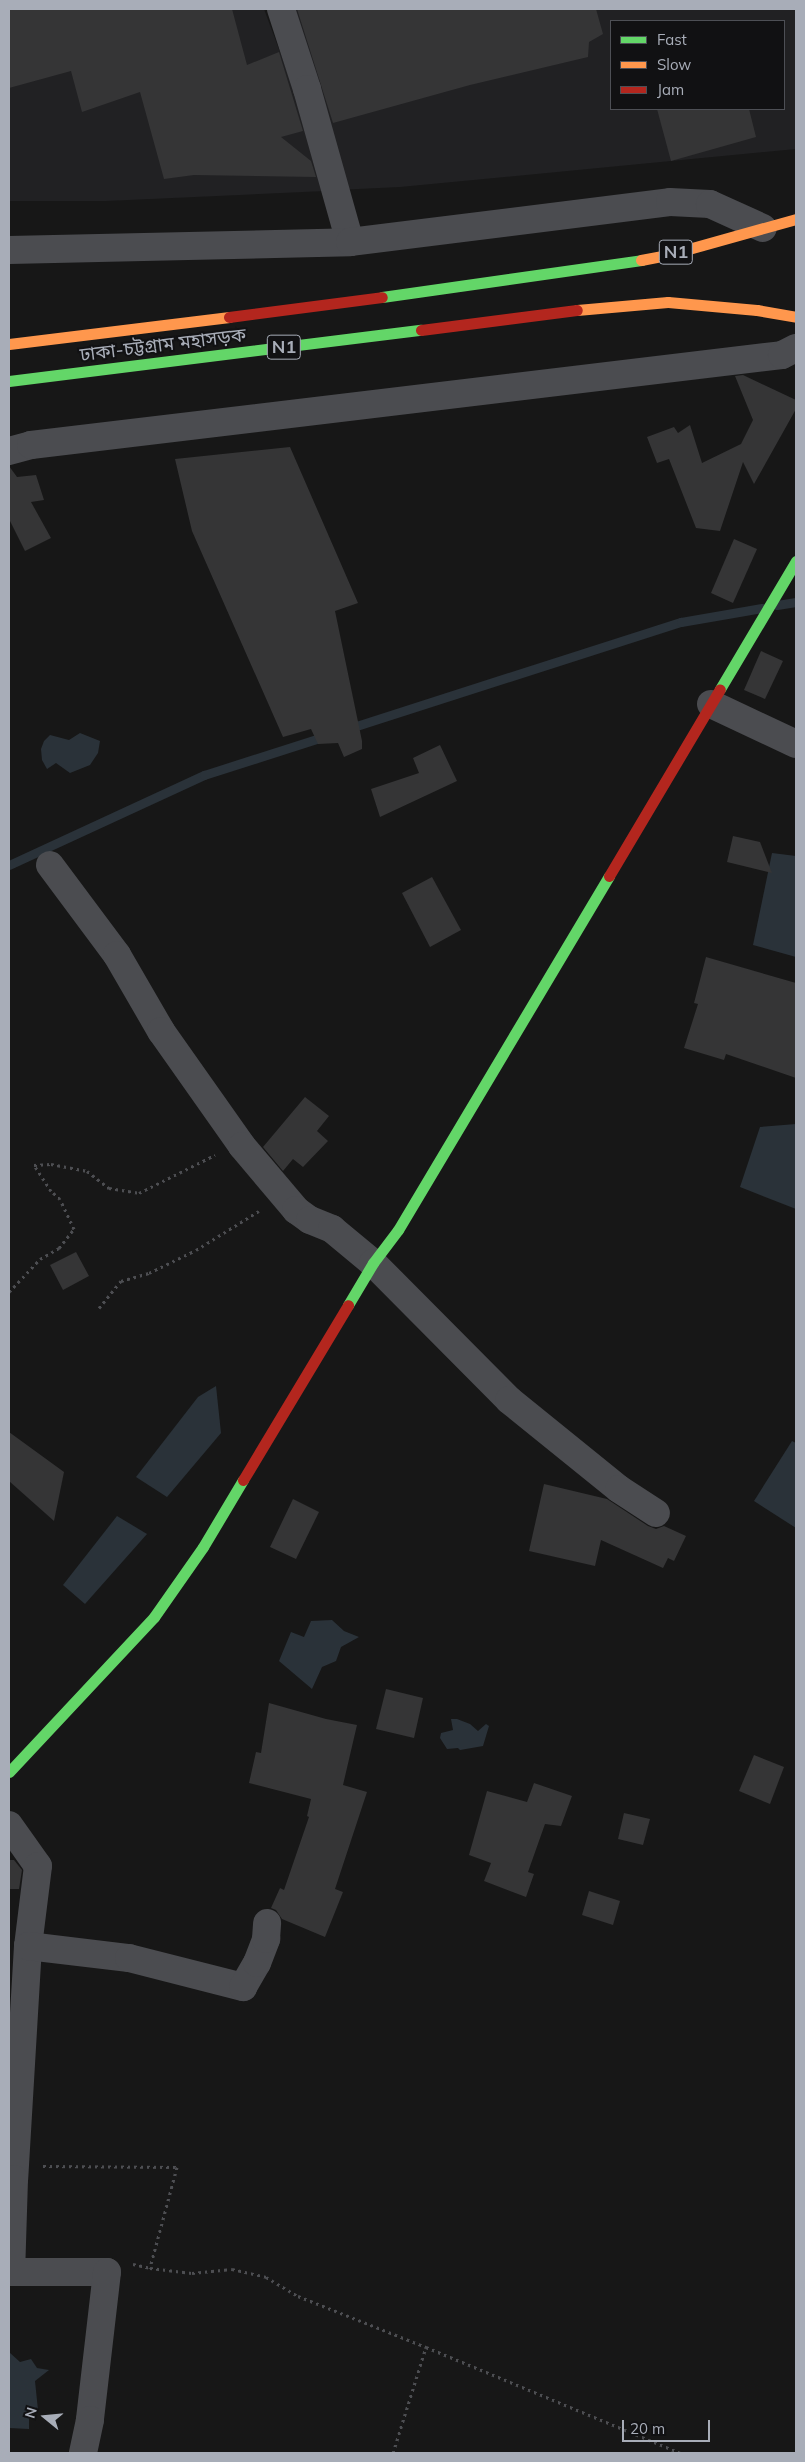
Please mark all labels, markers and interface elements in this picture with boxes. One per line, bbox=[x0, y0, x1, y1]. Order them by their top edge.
legend bbox=[610, 20, 785, 110]
text: Fast bbox=[657, 30, 687, 49]
text: Slow bbox=[657, 55, 691, 74]
text: Jam bbox=[657, 80, 684, 99]
road number: N1 bbox=[658, 236, 694, 268]
street label: ঢাকা-চট্টগ্রাম মহাসড়ক bbox=[79, 323, 247, 367]
road number: N1 bbox=[266, 332, 302, 362]
north arrow bbox=[20, 2392, 70, 2442]
text: N bbox=[21, 2405, 41, 2420]
scale bar bbox=[625, 2410, 712, 2442]
text: 20 m bbox=[630, 2419, 665, 2438]

